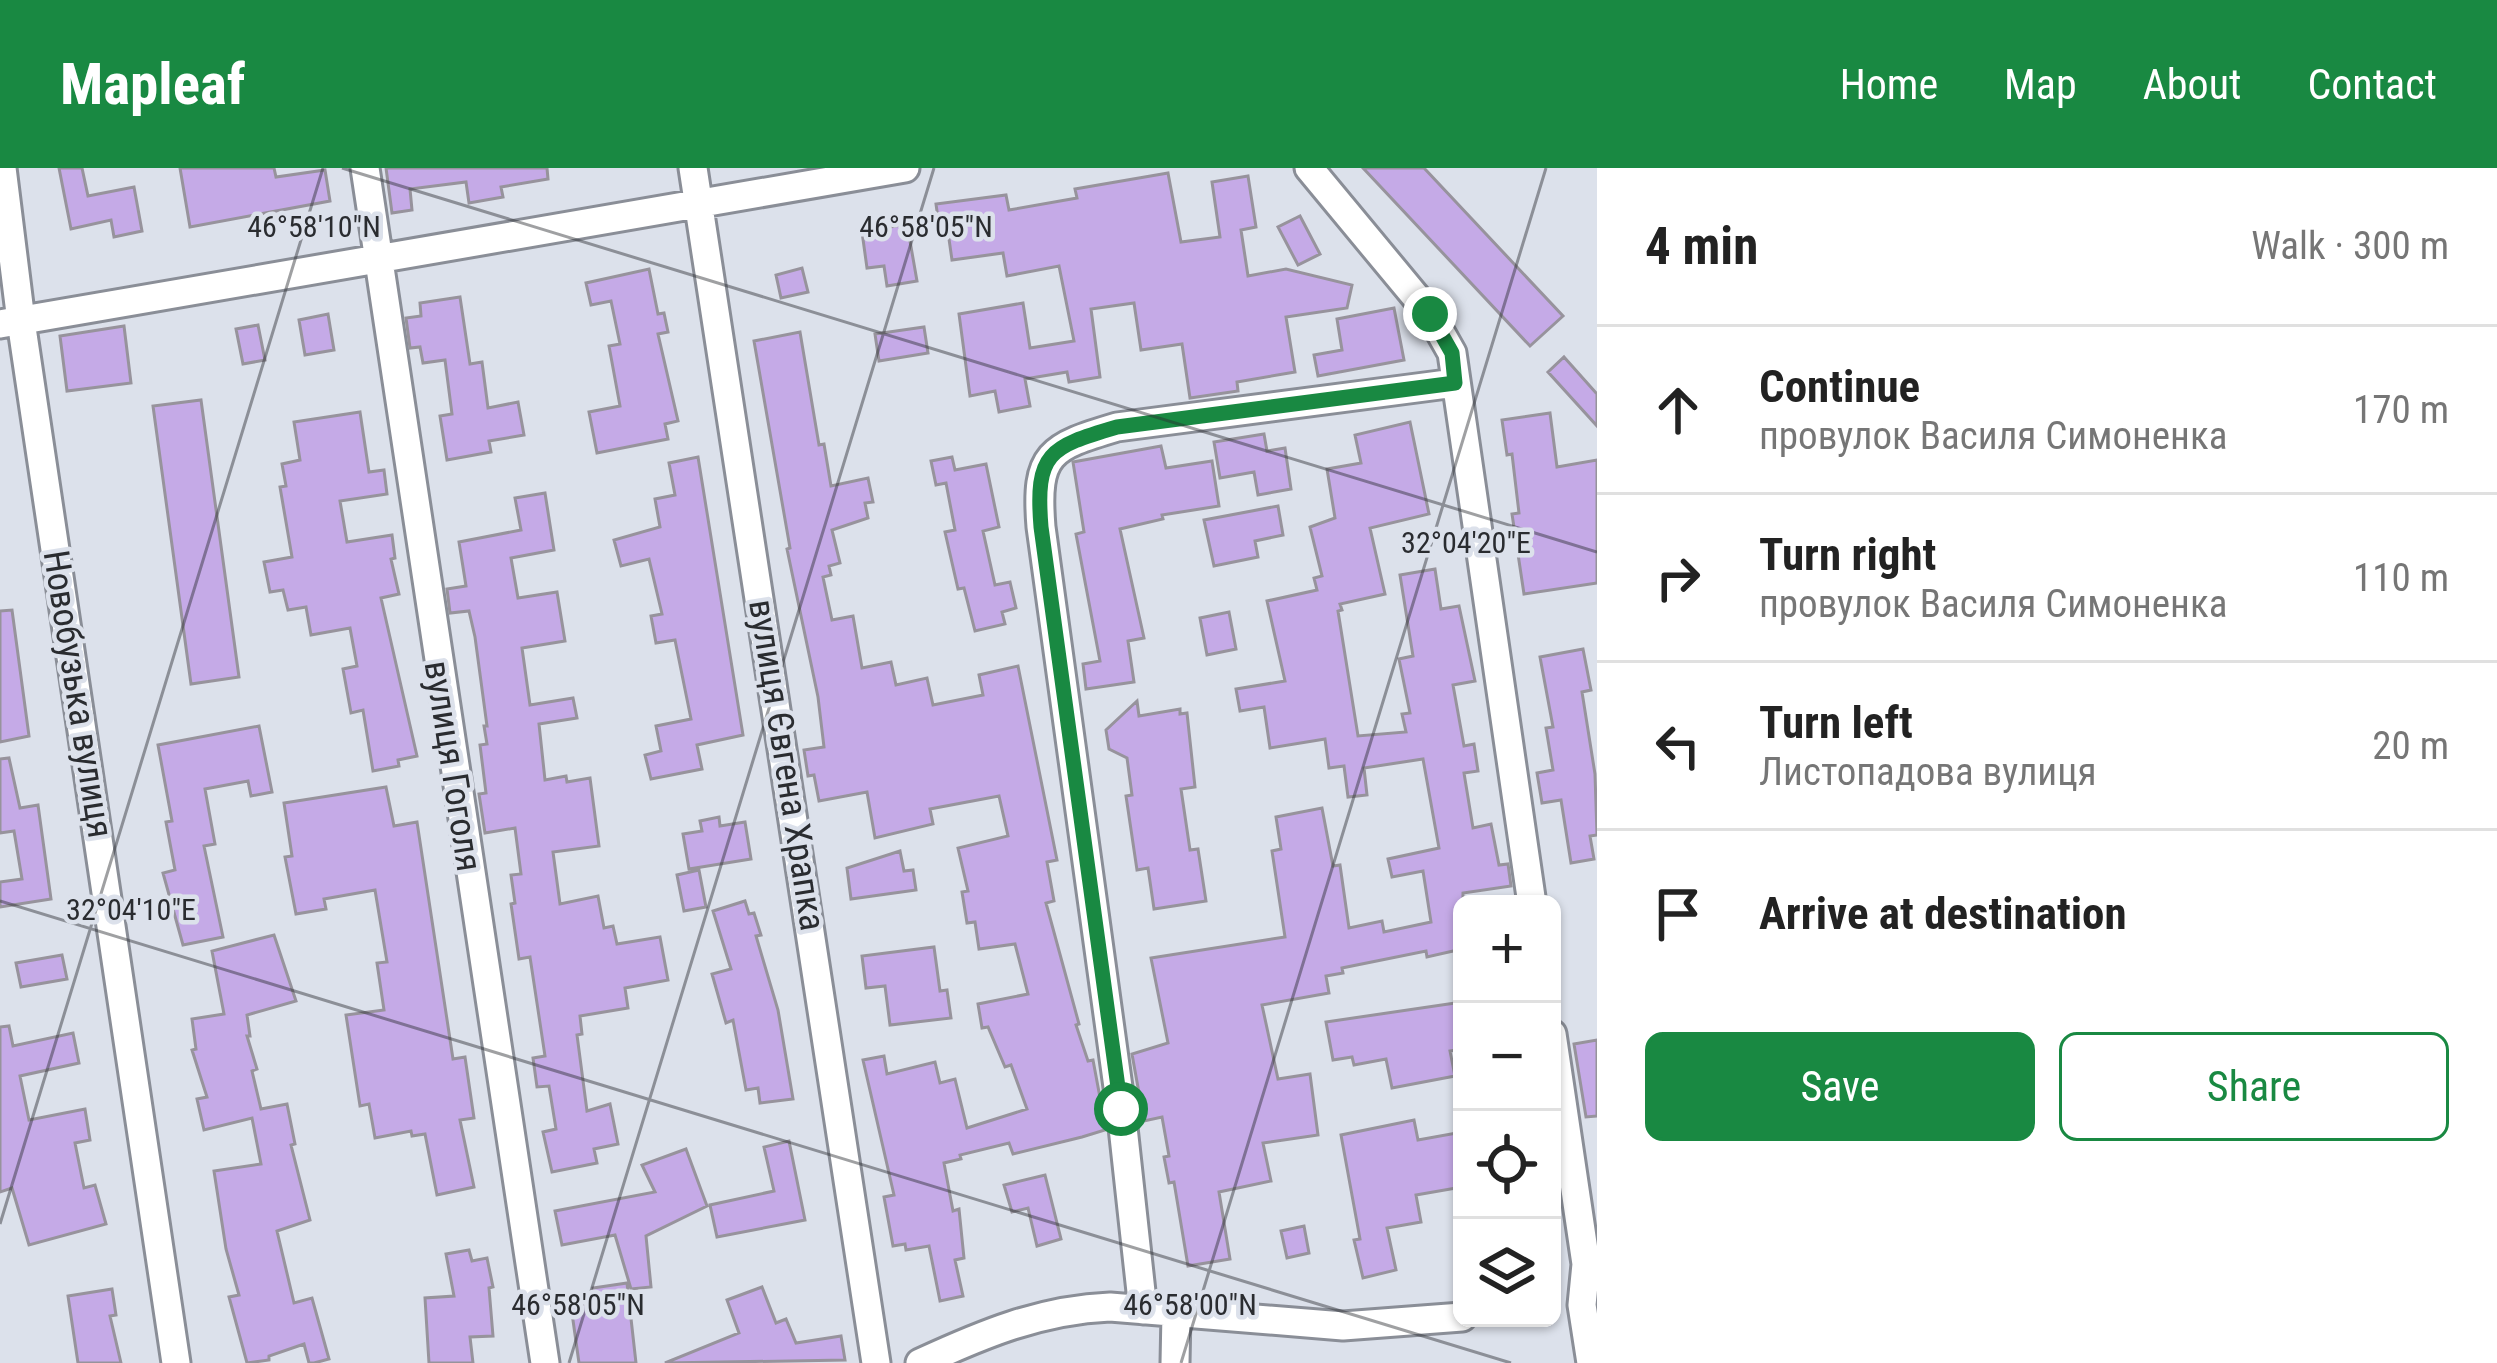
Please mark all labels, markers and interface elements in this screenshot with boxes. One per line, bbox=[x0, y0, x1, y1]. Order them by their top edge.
text: Mapleaf bbox=[60, 51, 245, 118]
text: Home bbox=[1840, 60, 1938, 109]
text: Map bbox=[2004, 60, 2077, 109]
text: About bbox=[2143, 60, 2241, 109]
text: Contact bbox=[2307, 60, 2437, 109]
text: 46°58'10"N bbox=[247, 209, 381, 244]
text: 46°58'05"N bbox=[859, 209, 993, 244]
text: 4 min bbox=[1645, 217, 1758, 276]
text: Walk · 300 m bbox=[2251, 223, 2449, 269]
route end bbox=[1403, 287, 1457, 341]
text: Continue bbox=[1759, 360, 1920, 413]
icon: ahead bbox=[1645, 377, 1711, 443]
text: 170 m bbox=[2353, 387, 2449, 433]
text: провулок Василя Симоненка bbox=[1759, 413, 2227, 459]
text: 32°04'20"E bbox=[1401, 525, 1531, 560]
text: Turn right bbox=[1759, 528, 1936, 581]
icon: right bbox=[1645, 545, 1711, 611]
street label: Новобузька вулиця bbox=[35, 547, 121, 841]
text: 110 m bbox=[2353, 555, 2449, 601]
text: провулок Василя Симоненка bbox=[1759, 581, 2227, 627]
street label: вулиця Євгена Храпка bbox=[740, 597, 834, 933]
street label: вулиця Гоголя bbox=[416, 658, 490, 874]
text: Turn left bbox=[1759, 696, 1913, 749]
icon: left bbox=[1645, 713, 1711, 779]
text: 20 m bbox=[2372, 723, 2449, 769]
text: Листопадова вулиця bbox=[1759, 749, 2097, 795]
icon: arrive bbox=[1645, 881, 1711, 947]
text: Arrive at destination bbox=[1759, 887, 2127, 940]
text: 32°04'10"E bbox=[66, 892, 196, 927]
map controls bbox=[1453, 895, 1561, 1327]
button: + bbox=[1453, 895, 1561, 1003]
button: − bbox=[1453, 1003, 1561, 1111]
button: Save bbox=[1645, 1032, 2035, 1141]
button: Share bbox=[2059, 1032, 2449, 1141]
route start bbox=[1094, 1082, 1148, 1136]
button: locate bbox=[1453, 1111, 1561, 1219]
button: layers bbox=[1453, 1219, 1561, 1327]
text: 46°58'05"N bbox=[511, 1287, 645, 1322]
text: 46°58'00"N bbox=[1123, 1287, 1257, 1322]

